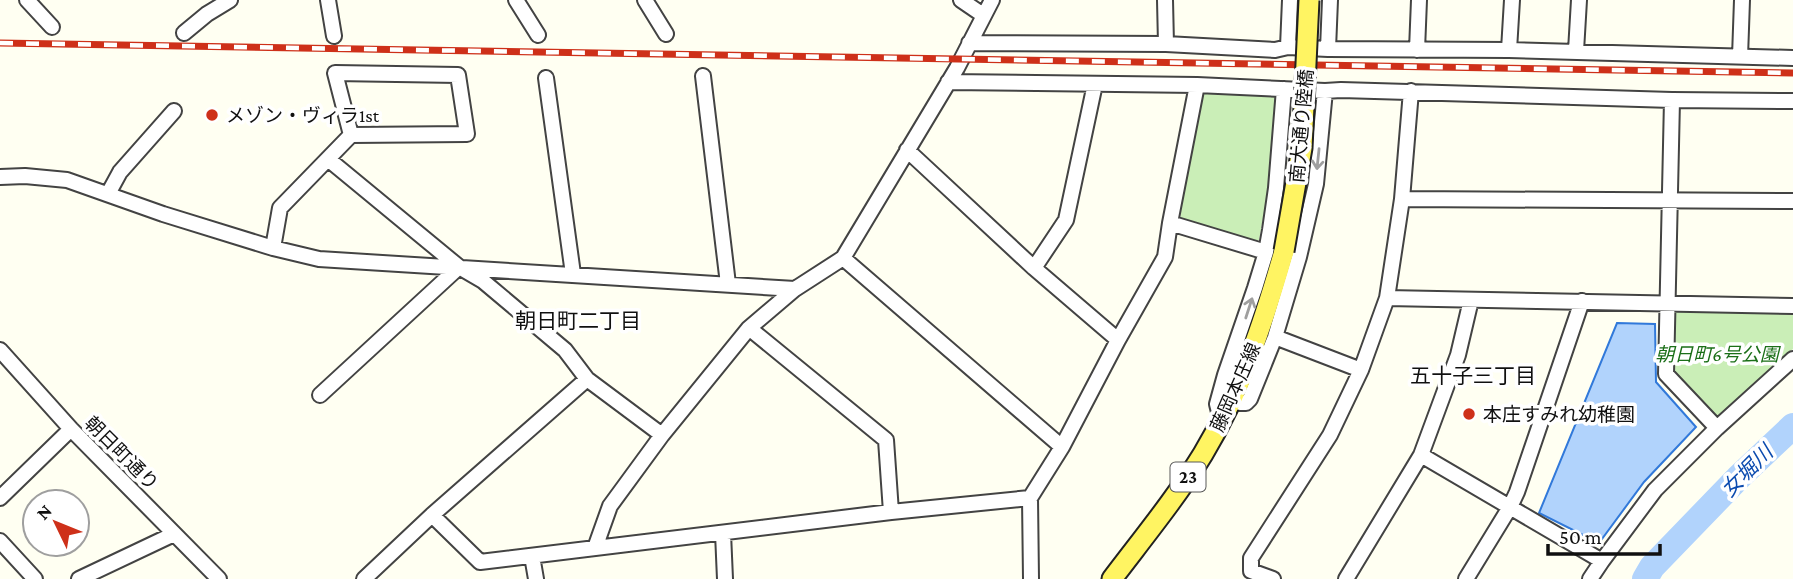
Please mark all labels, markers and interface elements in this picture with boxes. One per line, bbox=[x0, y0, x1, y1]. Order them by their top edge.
street label: 南大通り陸橋 bbox=[1286, 68, 1317, 184]
place label: メゾン・ヴィラ1st bbox=[226, 105, 380, 126]
marker: メゾン・ヴィラ1st bbox=[204, 107, 220, 123]
one-way arrow bbox=[1311, 147, 1324, 170]
one-way arrow bbox=[1244, 298, 1256, 320]
district label: 朝日町二丁目 bbox=[515, 309, 641, 333]
street label: 藤岡本庄線 bbox=[1207, 340, 1264, 435]
park label: 朝日町6号公園 bbox=[1655, 344, 1782, 365]
district label: 五十子三丁目 bbox=[1410, 364, 1536, 388]
place label: 本庄すみれ幼稚園 bbox=[1483, 404, 1635, 425]
marker: 本庄すみれ幼稚園 bbox=[1461, 406, 1477, 422]
street label: 朝日町通り bbox=[81, 412, 163, 494]
water label: 女堀川 bbox=[1716, 439, 1779, 502]
road number: 23 bbox=[1170, 462, 1206, 491]
north arrow bbox=[21, 488, 91, 558]
text: N bbox=[32, 500, 56, 524]
scale bar bbox=[1548, 512, 1660, 556]
text: 50 m bbox=[1559, 525, 1602, 549]

